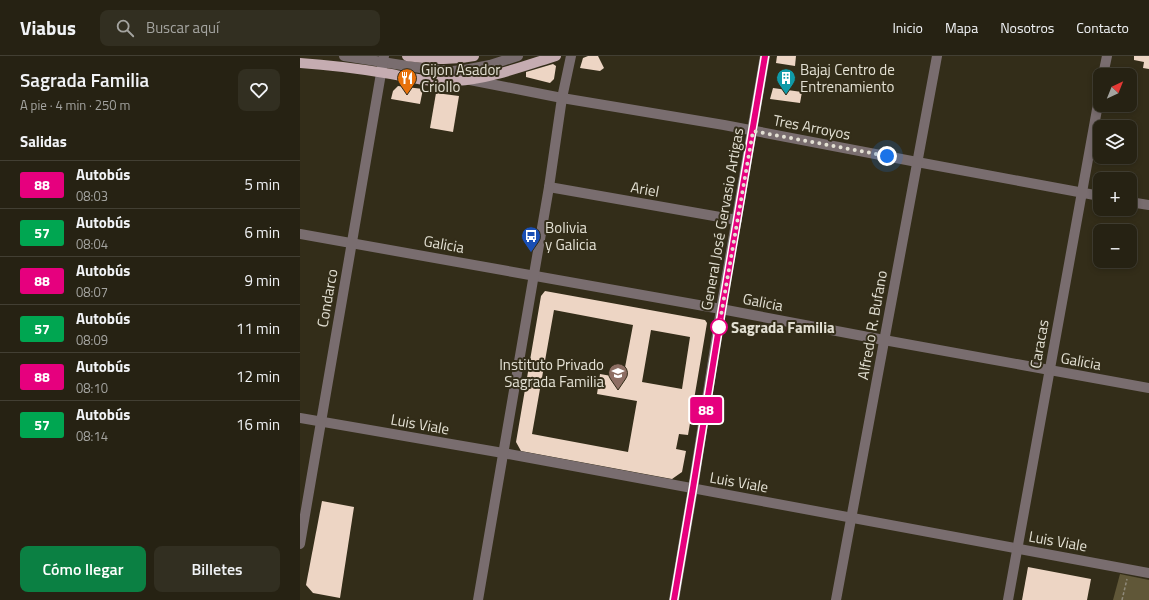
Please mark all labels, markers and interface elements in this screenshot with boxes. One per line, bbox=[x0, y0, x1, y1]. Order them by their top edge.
search box bbox=[100, 10, 380, 46]
text: Viabus bbox=[20, 13, 76, 42]
text: Buscar aquí bbox=[146, 16, 219, 39]
icon: search bbox=[114, 17, 136, 39]
text: Inicio bbox=[892, 17, 923, 38]
text: Mapa bbox=[945, 17, 978, 38]
text: Nosotros bbox=[1000, 17, 1054, 38]
text: Contacto bbox=[1076, 17, 1129, 38]
place label: Gijon Asador Criollo bbox=[421, 58, 501, 98]
place label: Bajaj Centro de Entrenamiento bbox=[800, 58, 895, 98]
text: Sagrada Familia bbox=[20, 65, 149, 94]
restaurant icon: Gijon Asador Criollo bbox=[396, 67, 418, 95]
building icon: Bajaj Centro de Entrenamiento bbox=[775, 67, 797, 95]
north arrow bbox=[1093, 68, 1137, 112]
map controls bbox=[1093, 68, 1137, 268]
button: heart bbox=[238, 69, 280, 111]
text: A pie · 4 min · 250 m bbox=[20, 95, 130, 115]
street label: Tres Arroyos bbox=[771, 108, 853, 146]
button: layers bbox=[1093, 120, 1137, 164]
street label: General José Gervasio Artigas bbox=[695, 126, 749, 312]
text: Salidas bbox=[20, 130, 67, 153]
your location bbox=[877, 146, 897, 166]
text: Autobús bbox=[76, 163, 130, 186]
button: + bbox=[1093, 172, 1137, 216]
text: 5 min bbox=[244, 173, 280, 196]
text: 88 bbox=[34, 174, 50, 195]
street label: Ariel bbox=[629, 175, 661, 203]
text: 08:03 bbox=[76, 186, 108, 206]
text: Autobús bbox=[76, 211, 130, 234]
place label: Bolivia y Galicia bbox=[545, 216, 597, 256]
text: 6 min bbox=[244, 221, 280, 244]
text: 57 bbox=[34, 222, 50, 243]
button: − bbox=[1093, 224, 1137, 268]
bus stop icon: Bolivia y Galicia bbox=[520, 225, 542, 253]
street label: Galicia bbox=[422, 229, 467, 259]
text: 08:04 bbox=[76, 234, 108, 254]
text: Autobús bbox=[76, 259, 130, 282]
street label: Condarco bbox=[311, 267, 343, 329]
street label: Alfredo R. Bufano bbox=[851, 268, 893, 381]
text: 9 min bbox=[244, 269, 280, 292]
text: 88 bbox=[34, 270, 50, 291]
text: 08:07 bbox=[76, 282, 108, 302]
street label: Galicia bbox=[741, 287, 786, 317]
text: Autobús bbox=[76, 307, 130, 330]
place label: Sagrada Familia bbox=[731, 316, 835, 339]
text: 11 min bbox=[236, 317, 280, 340]
text: 57 bbox=[34, 318, 50, 339]
marker: Sagrada Familia bbox=[710, 318, 728, 336]
street label: Caracas bbox=[1023, 318, 1055, 370]
text: 08:09 bbox=[76, 330, 108, 350]
street label: Galicia bbox=[1059, 346, 1104, 376]
place label: Instituto Privado Sagrada Familia bbox=[499, 353, 604, 393]
text: Autobús bbox=[76, 355, 130, 378]
school or university icon: Instituto Privado Sagrada Familia bbox=[607, 362, 629, 390]
text: 12 min bbox=[236, 365, 280, 388]
text: 88 bbox=[34, 366, 50, 387]
text: 08:10 bbox=[76, 378, 108, 398]
line badge: 88 bbox=[688, 397, 724, 423]
text: 88 bbox=[698, 399, 714, 420]
text: Autobús bbox=[76, 403, 130, 426]
street label: Luis Viale bbox=[389, 408, 451, 440]
text: 16 min bbox=[236, 413, 280, 436]
text: 57 bbox=[34, 414, 50, 435]
text: 08:14 bbox=[76, 426, 108, 446]
street label: Luis Viale bbox=[708, 466, 770, 498]
street label: Luis Viale bbox=[1027, 525, 1089, 557]
button: Cómo llegar bbox=[20, 546, 146, 592]
button: Billetes bbox=[154, 546, 280, 592]

